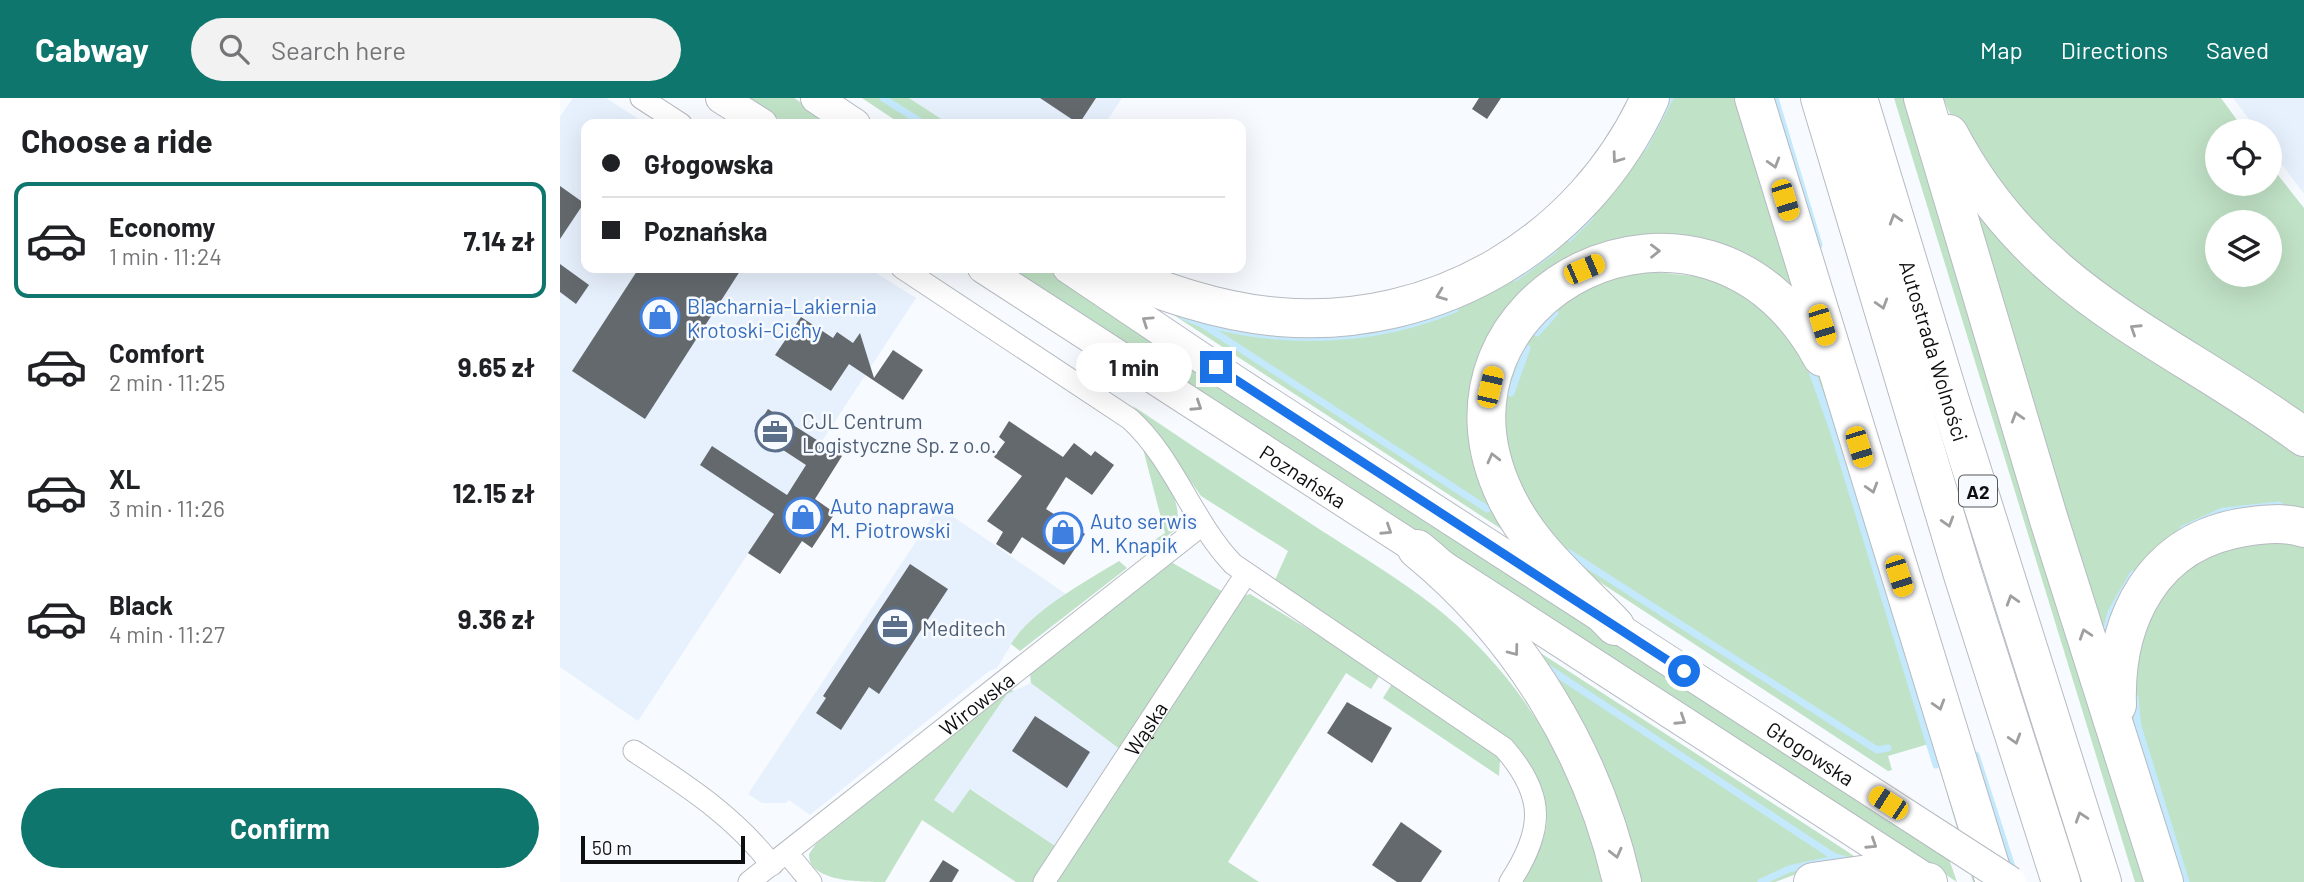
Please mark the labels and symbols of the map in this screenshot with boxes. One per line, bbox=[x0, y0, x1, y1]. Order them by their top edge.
one-way arrow bbox=[1613, 150, 1625, 162]
one-way arrow bbox=[1765, 157, 1780, 169]
car bbox=[1769, 177, 1802, 223]
one-way arrow bbox=[1888, 213, 1903, 225]
one-way arrow bbox=[1650, 244, 1661, 259]
car bbox=[1561, 251, 1608, 287]
street label: Autostrada Wolności bbox=[1895, 257, 1974, 444]
one-way arrow bbox=[1435, 287, 1447, 301]
place label: Blacharnia-Lakiernia Krotoski-Cichy bbox=[687, 293, 877, 342]
shop icon: Blacharnia-Lakiernia Krotoski-Cichy bbox=[639, 296, 681, 338]
one-way arrow bbox=[1873, 298, 1888, 310]
car bbox=[1806, 302, 1839, 348]
one-way arrow bbox=[1142, 317, 1155, 329]
one-way arrow bbox=[2130, 325, 2143, 337]
callout: 1 min bbox=[1076, 342, 1192, 392]
route end bbox=[1200, 351, 1232, 383]
car bbox=[1476, 364, 1505, 410]
one-way arrow bbox=[1189, 398, 1202, 411]
place label: CJL Centrum Logistyczne Sp. z o.o. bbox=[802, 408, 997, 457]
office icon: CJL Centrum Logistyczne Sp. z o.o. bbox=[754, 411, 796, 453]
one-way arrow bbox=[2011, 411, 2025, 423]
car bbox=[1843, 424, 1876, 470]
street label: Poznańska bbox=[1256, 439, 1351, 513]
one-way arrow bbox=[1487, 452, 1501, 464]
road number: A2 bbox=[1959, 476, 1997, 506]
one-way arrow bbox=[1863, 482, 1878, 494]
place label: Auto naprawa M. Piotrowski bbox=[830, 493, 954, 542]
shop icon: Auto naprawa M. Piotrowski bbox=[782, 496, 824, 538]
place label: Auto serwis M. Knapik bbox=[1090, 508, 1197, 557]
shop icon: Auto serwis M. Knapik bbox=[1042, 511, 1084, 553]
one-way arrow bbox=[1939, 516, 1954, 528]
one-way arrow bbox=[1380, 522, 1393, 535]
car bbox=[1883, 553, 1916, 599]
one-way arrow bbox=[2005, 595, 2020, 607]
office icon: Meditech bbox=[874, 606, 916, 648]
place label: Meditech bbox=[922, 615, 1006, 640]
one-way arrow bbox=[2078, 628, 2093, 640]
one-way arrow bbox=[1506, 644, 1518, 656]
route start bbox=[1668, 655, 1700, 687]
street label: Wirowska bbox=[934, 666, 1018, 740]
street label: Wąska bbox=[1118, 696, 1172, 760]
one-way arrow bbox=[1930, 699, 1945, 711]
one-way arrow bbox=[1673, 712, 1686, 725]
street label: Głogowska bbox=[1762, 715, 1859, 790]
one-way arrow bbox=[2007, 732, 2021, 745]
car bbox=[1865, 783, 1912, 823]
one-way arrow bbox=[2074, 811, 2089, 823]
scale bar bbox=[581, 833, 746, 865]
one-way arrow bbox=[1864, 836, 1877, 848]
one-way arrow bbox=[1608, 847, 1622, 859]

